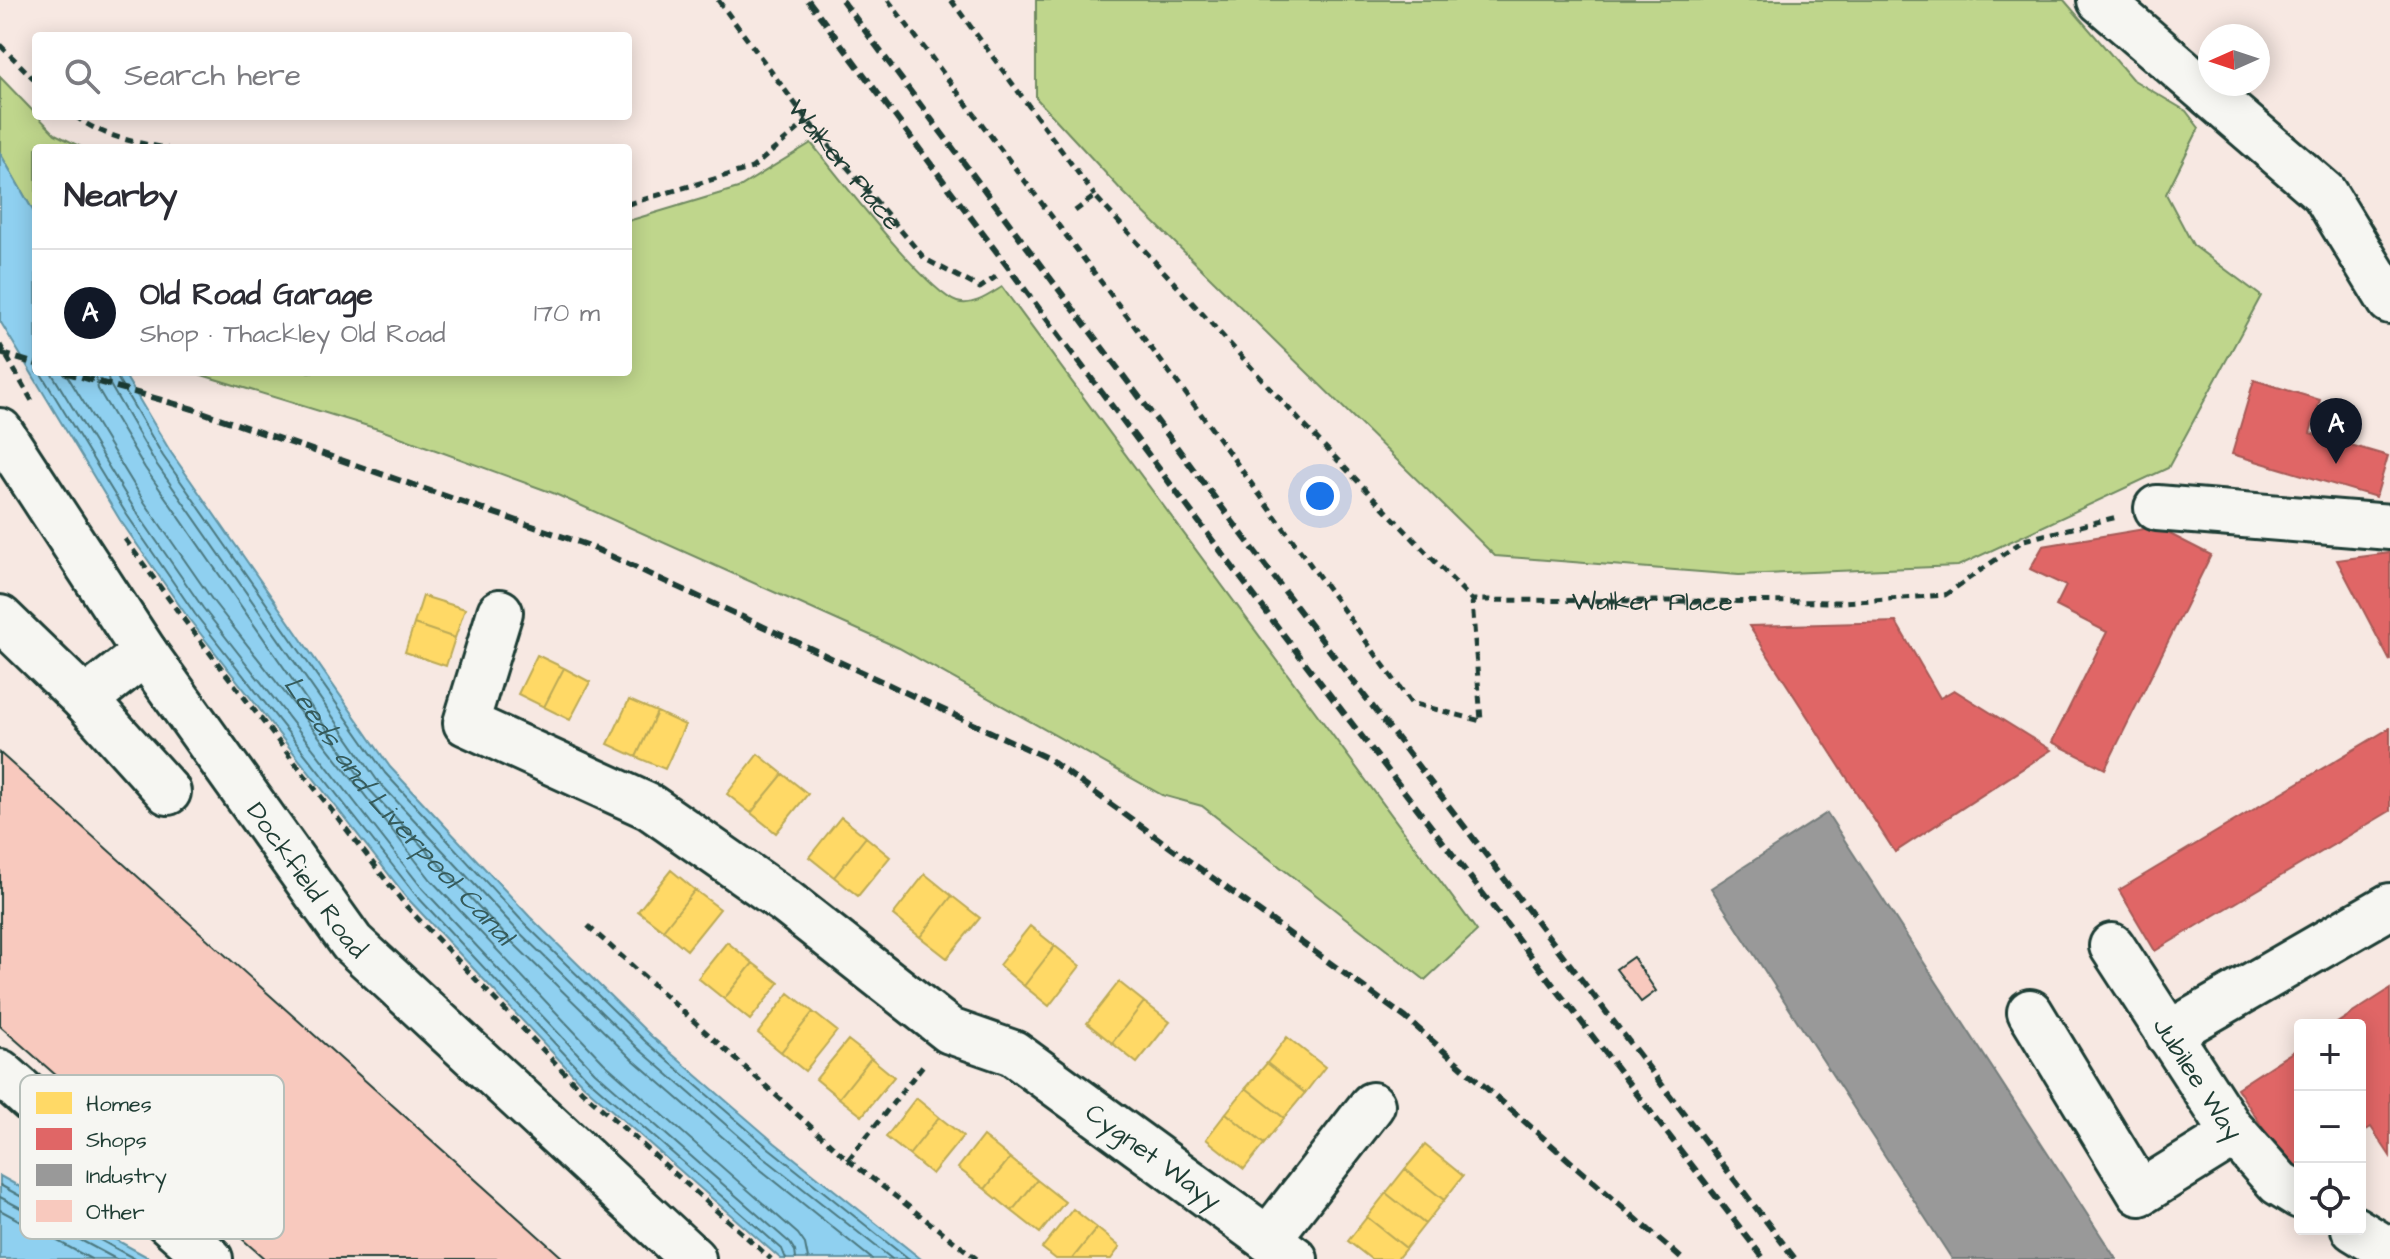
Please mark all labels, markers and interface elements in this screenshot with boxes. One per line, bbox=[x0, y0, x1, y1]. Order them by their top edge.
north arrow bbox=[2198, 24, 2270, 96]
search box bbox=[32, 32, 632, 120]
icon: search bbox=[60, 54, 104, 98]
text: Search here bbox=[124, 55, 301, 97]
street label: Walker Place bbox=[779, 92, 910, 238]
text: Nearby bbox=[64, 172, 178, 220]
text: Old Road Garage bbox=[140, 274, 373, 316]
text: A bbox=[82, 295, 98, 331]
text: 170 m bbox=[534, 295, 600, 331]
text: Shop · Thackley Old Road bbox=[140, 316, 446, 352]
pin: A bbox=[2310, 398, 2362, 464]
your location bbox=[1300, 476, 1340, 516]
street label: Walker Place bbox=[1572, 584, 1733, 620]
water label: Leeds and Liverpool Canal bbox=[274, 668, 525, 957]
street label: Dockfield Road bbox=[238, 795, 375, 967]
street label: Jubilee Way bbox=[2144, 1011, 2250, 1150]
map controls bbox=[2294, 1019, 2366, 1235]
button: + bbox=[2294, 1019, 2366, 1091]
legend bbox=[20, 1075, 284, 1239]
text: Homes bbox=[86, 1089, 152, 1120]
button: − bbox=[2294, 1091, 2366, 1163]
street label: Cygnet Wayy bbox=[1078, 1095, 1229, 1220]
text: Shops bbox=[86, 1125, 147, 1156]
text: Industry bbox=[86, 1161, 167, 1193]
button: locate bbox=[2294, 1163, 2366, 1235]
text: Other bbox=[86, 1197, 145, 1228]

